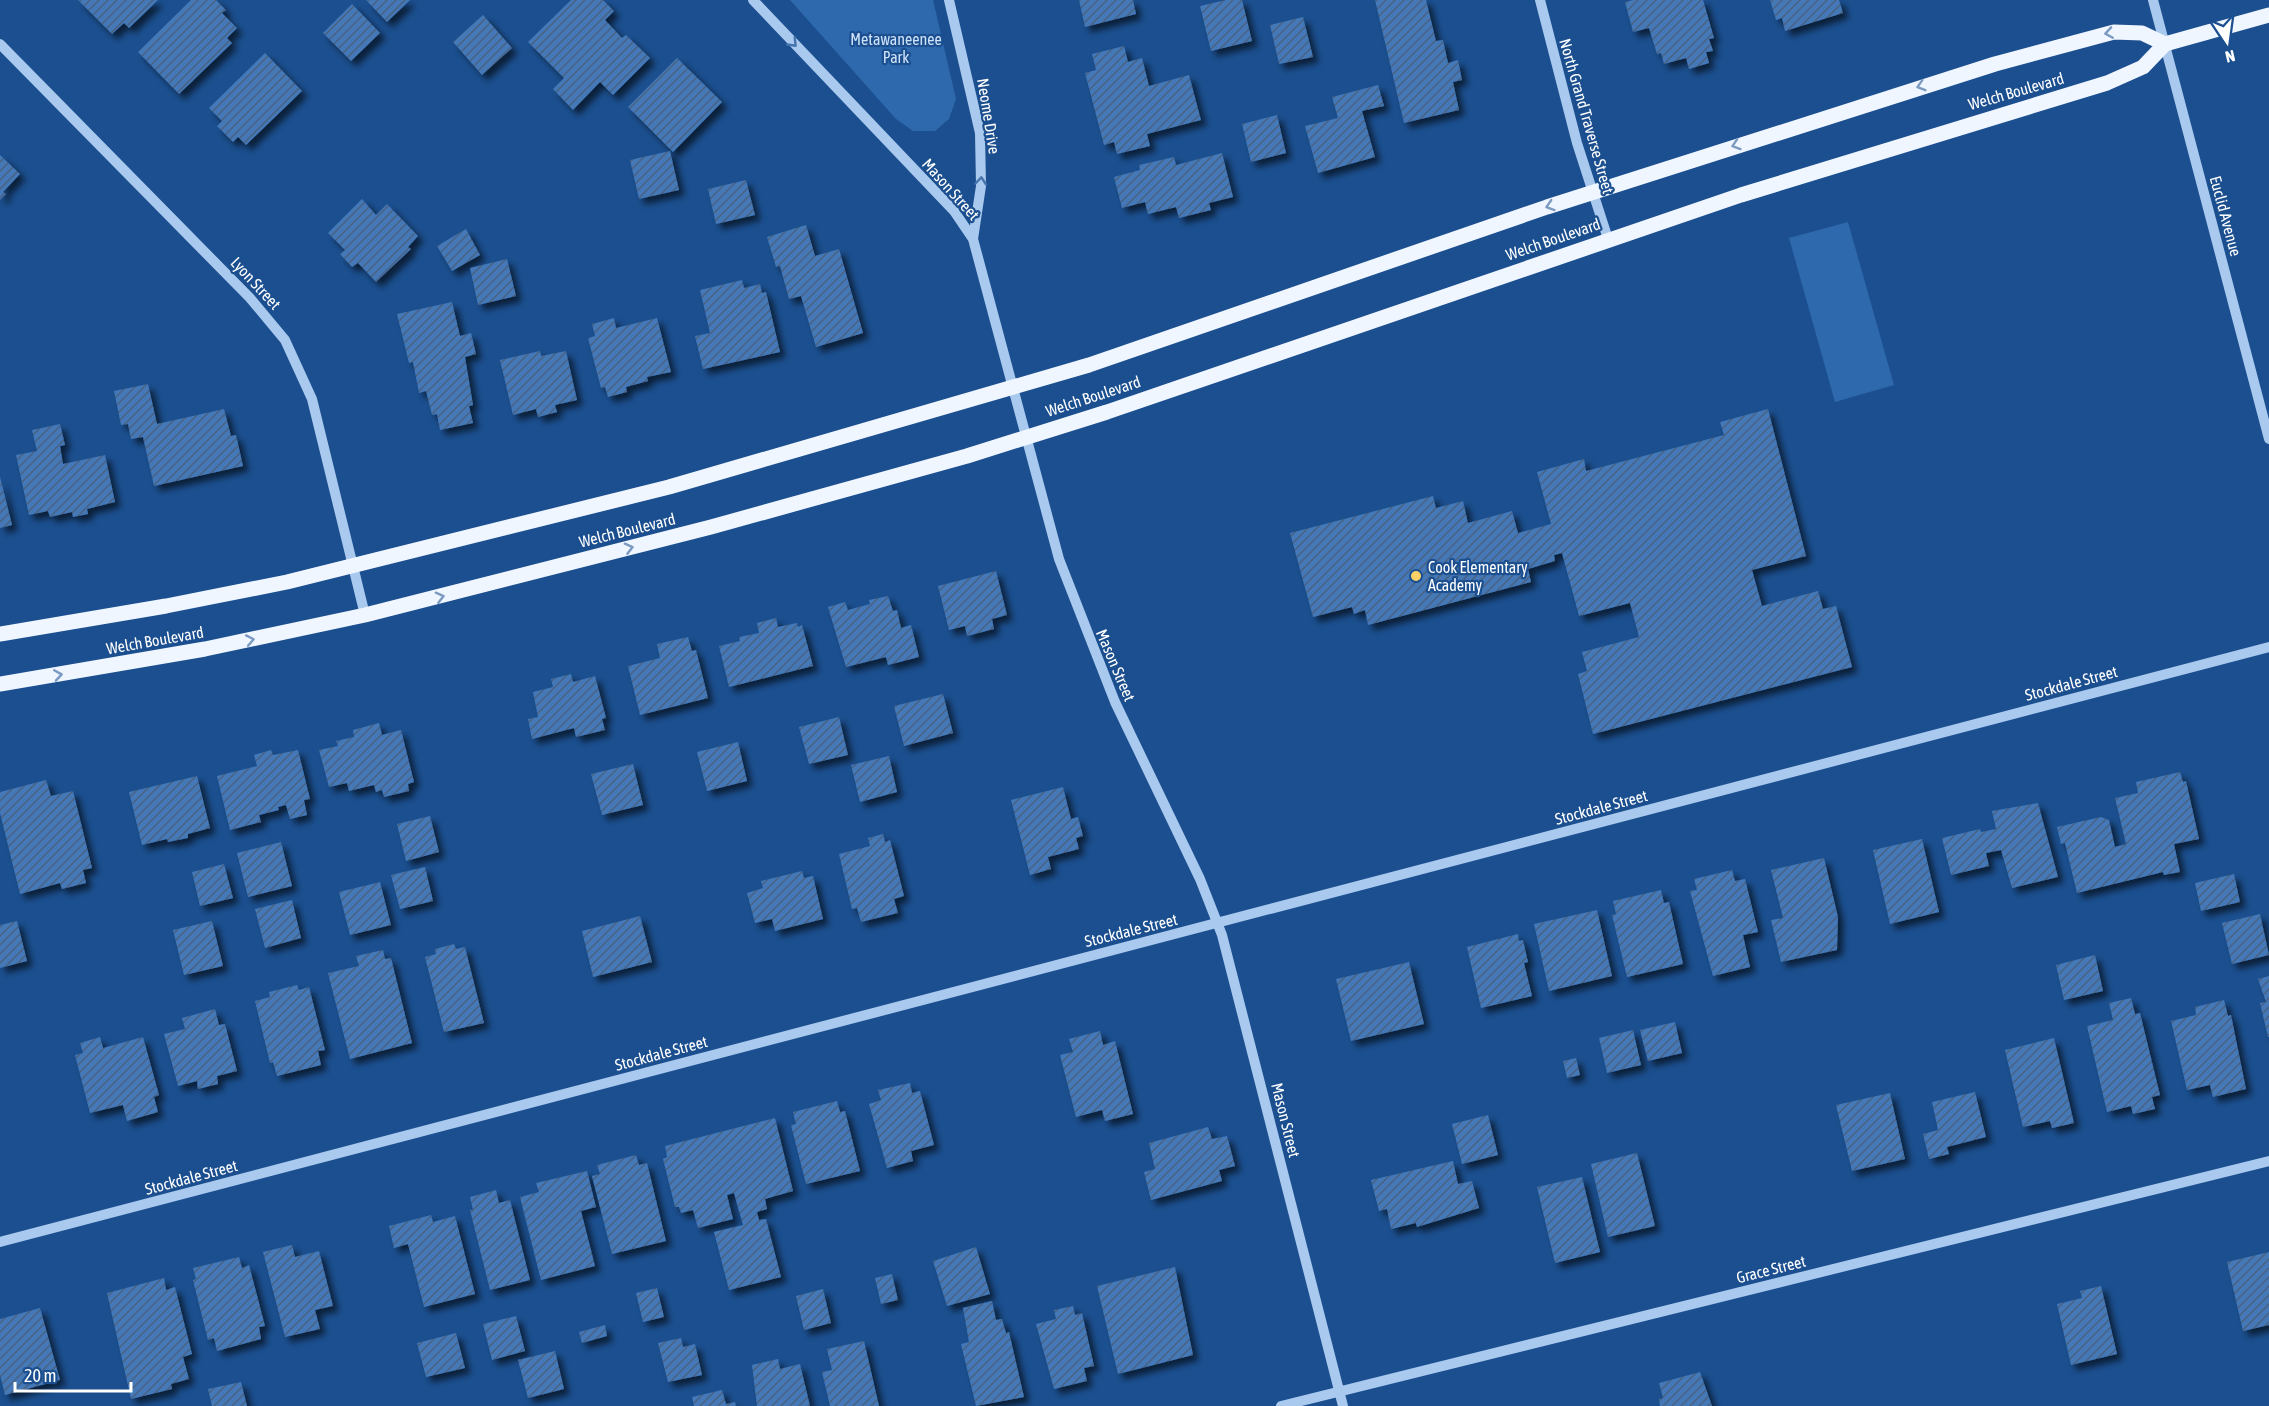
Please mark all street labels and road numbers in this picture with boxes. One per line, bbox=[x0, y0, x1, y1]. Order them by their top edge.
street label: North Grand Traverse Street bbox=[1556, 36, 1618, 196]
street label: Welch Boulevard bbox=[1966, 69, 2066, 113]
street label: Neome Drive bbox=[974, 77, 1004, 155]
street label: Mason Street bbox=[919, 155, 984, 224]
street label: Euclid Avenue bbox=[2207, 174, 2245, 258]
street label: Welch Boulevard bbox=[1503, 214, 1603, 264]
street label: Lyon Street bbox=[227, 253, 285, 314]
street label: Welch Boulevard bbox=[1043, 372, 1143, 420]
street label: Welch Boulevard bbox=[577, 509, 677, 551]
street label: Welch Boulevard bbox=[105, 623, 205, 657]
street label: Mason Street bbox=[1093, 626, 1139, 704]
street label: Stockdale Street bbox=[2023, 662, 2120, 704]
street label: Stockdale Street bbox=[1553, 786, 1650, 828]
street label: Stockdale Street bbox=[1083, 910, 1180, 950]
street label: Stockdale Street bbox=[613, 1032, 710, 1074]
street label: Mason Street bbox=[1268, 1081, 1304, 1160]
street label: Stockdale Street bbox=[143, 1156, 240, 1198]
street label: Grace Street bbox=[1734, 1252, 1808, 1286]

